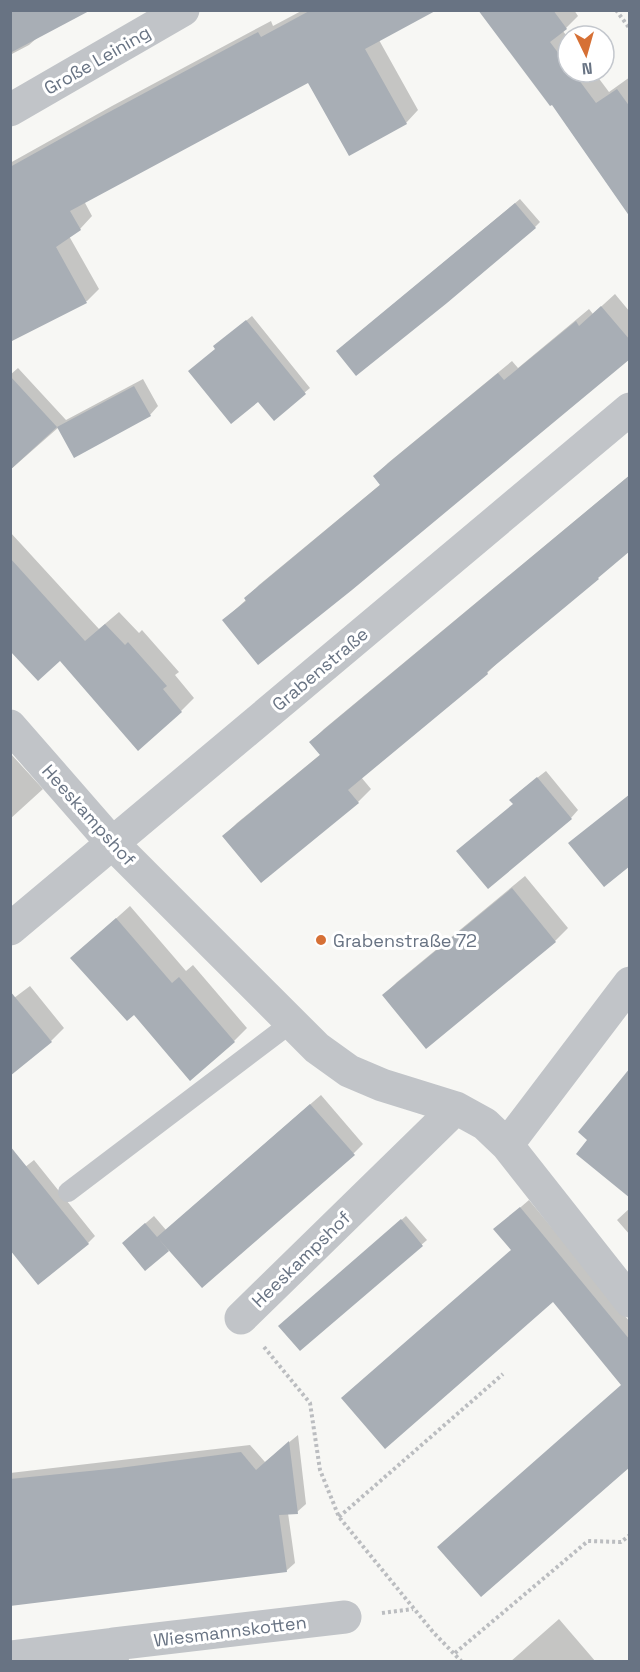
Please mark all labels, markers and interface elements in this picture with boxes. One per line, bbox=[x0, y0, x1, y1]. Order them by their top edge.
street label: Große Leining bbox=[40, 20, 154, 100]
north arrow bbox=[556, 24, 616, 84]
text: N bbox=[581, 58, 594, 79]
street label: Grabenstraße bbox=[267, 622, 373, 716]
street label: Heeskampshof bbox=[37, 759, 141, 871]
place label: Grabenstraße 72 bbox=[333, 929, 477, 952]
marker: Grabenstraße 72 bbox=[314, 933, 328, 947]
street label: Heeskampshof bbox=[247, 1206, 355, 1312]
street label: Wiesmannskotten bbox=[152, 1610, 308, 1652]

